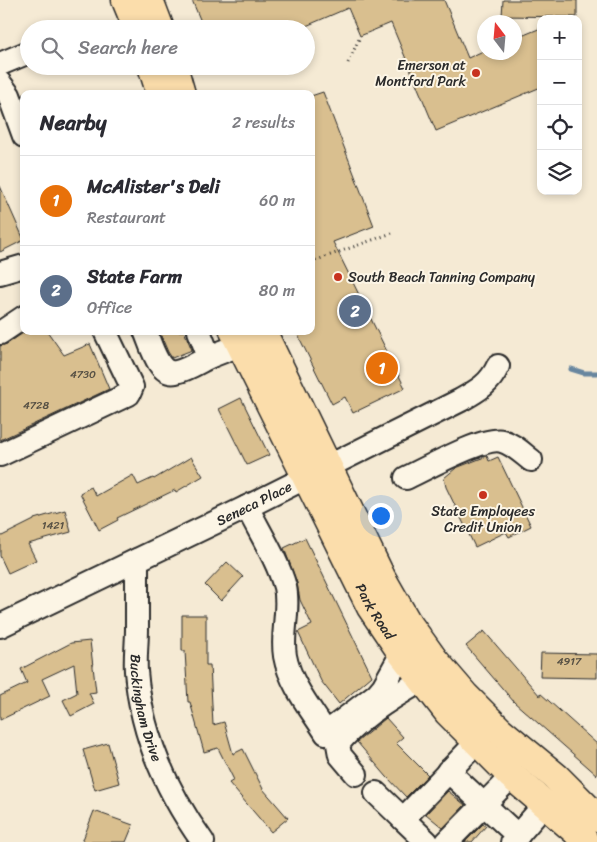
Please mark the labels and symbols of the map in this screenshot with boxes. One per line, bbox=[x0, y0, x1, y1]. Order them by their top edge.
north arrow bbox=[477, 15, 522, 60]
place label: Emerson at Montford Park bbox=[375, 53, 467, 94]
marker: Emerson at Montford Park bbox=[470, 67, 482, 79]
place label: South Beach Tanning Company bbox=[348, 265, 536, 290]
marker: South Beach Tanning Company bbox=[332, 271, 344, 283]
pin: 2 bbox=[339, 292, 371, 330]
pin: 1 bbox=[366, 349, 398, 387]
house number: 4730 bbox=[70, 365, 96, 384]
house number: 4728 bbox=[23, 396, 49, 415]
street label: Seneca Place bbox=[212, 474, 296, 533]
marker: State Employees Credit Union bbox=[477, 489, 489, 501]
place label: State Employees Credit Union bbox=[431, 499, 535, 540]
your location bbox=[368, 503, 394, 529]
house number: 1421 bbox=[42, 516, 65, 535]
street label: Park Road bbox=[349, 579, 403, 646]
house number: 4917 bbox=[557, 652, 582, 671]
street label: Buckingham Drive bbox=[123, 654, 169, 766]

